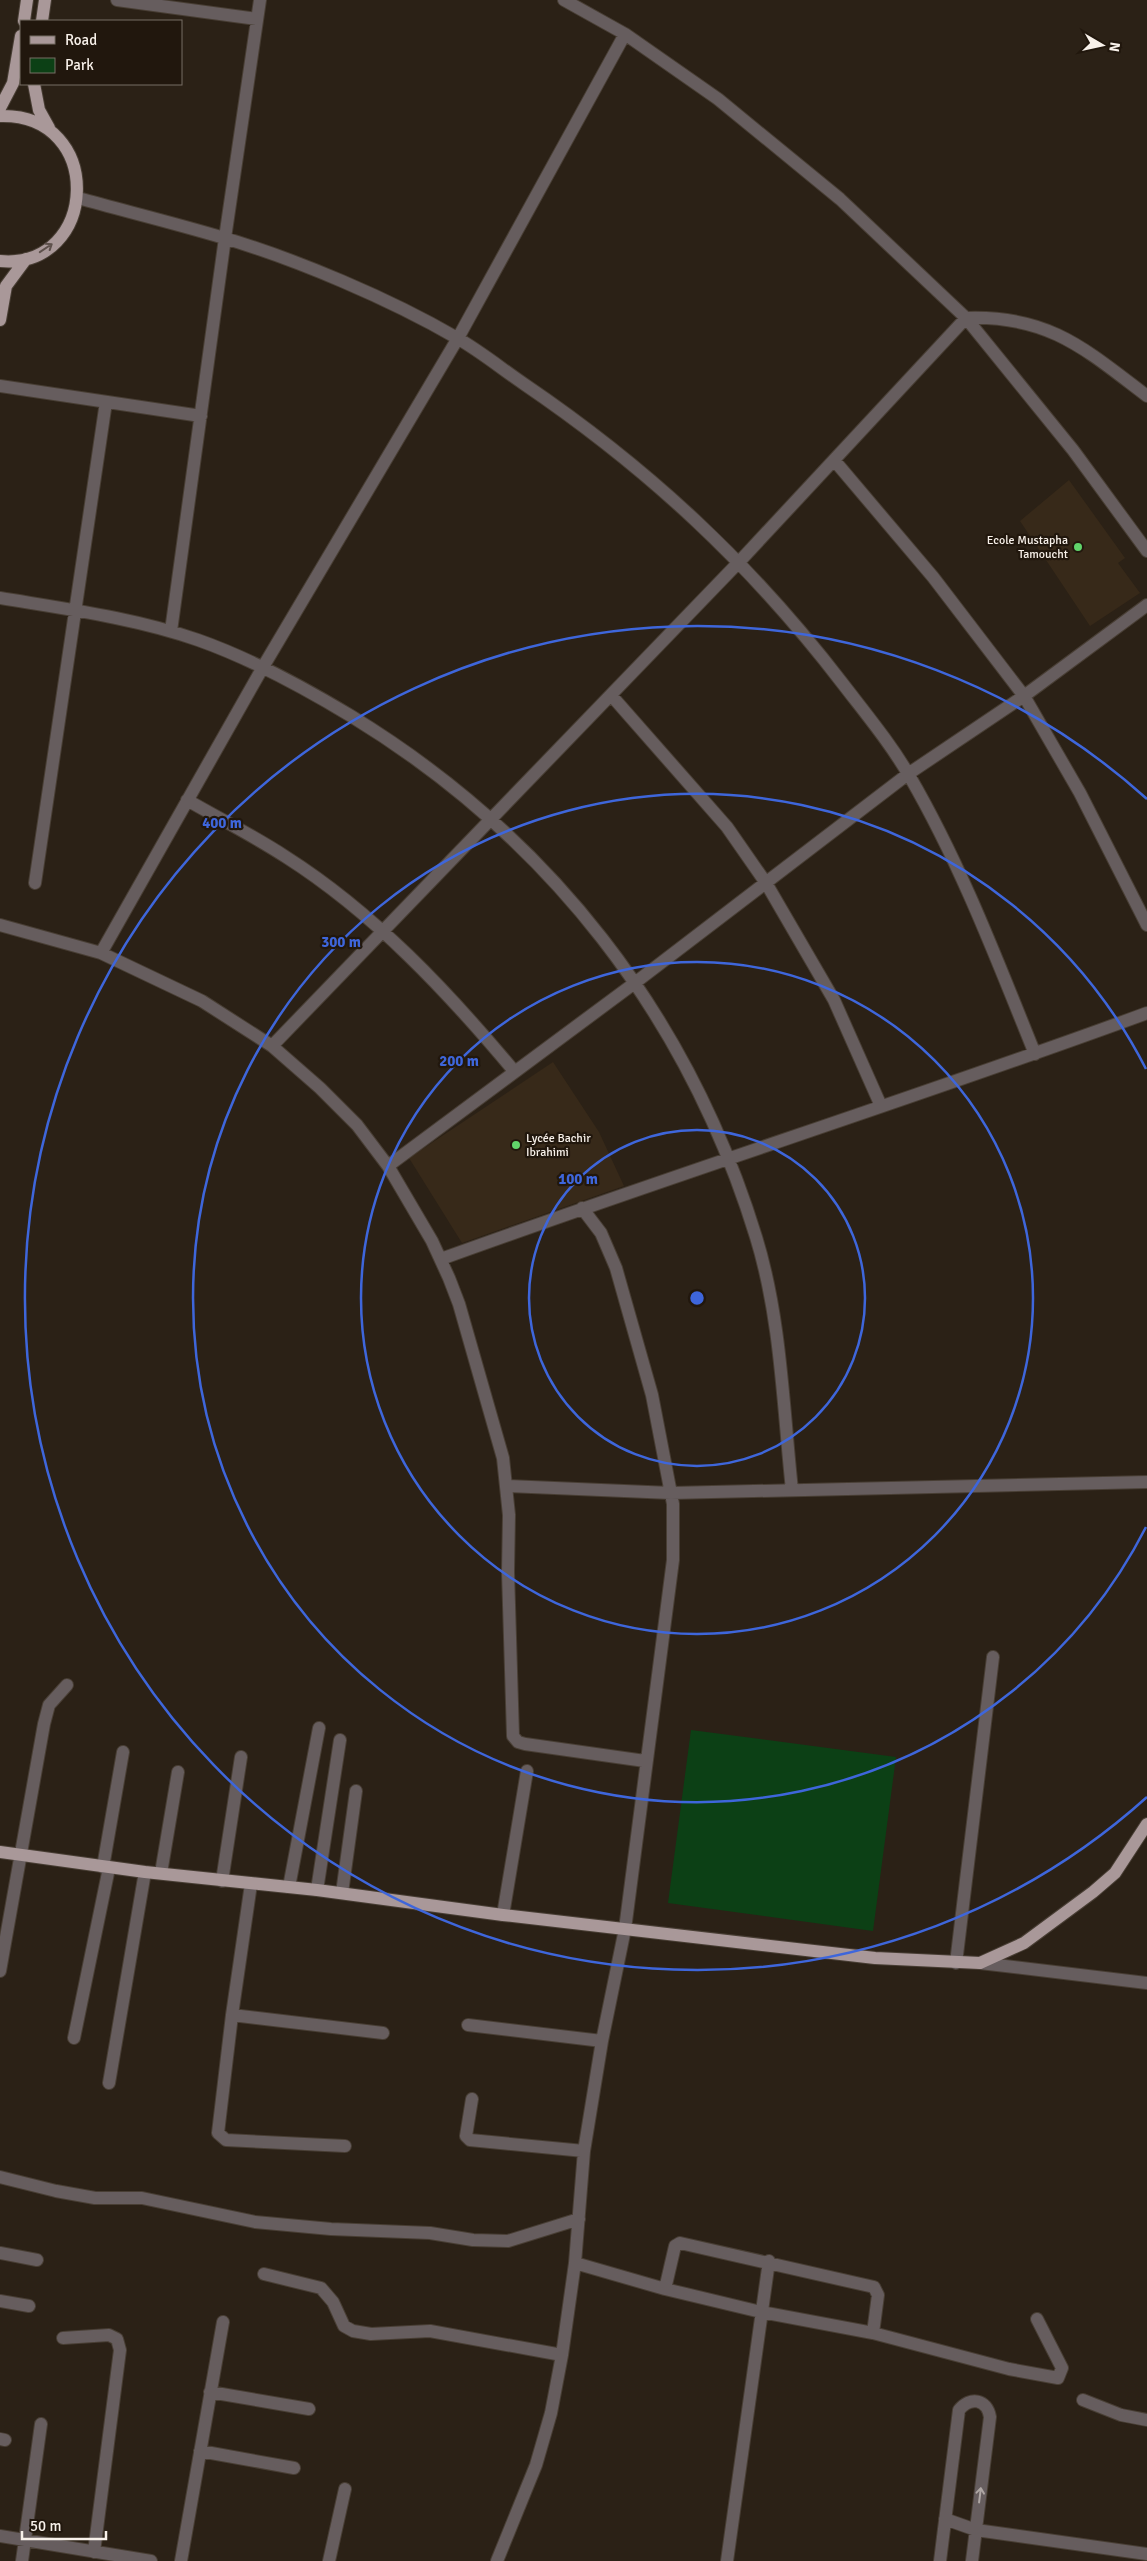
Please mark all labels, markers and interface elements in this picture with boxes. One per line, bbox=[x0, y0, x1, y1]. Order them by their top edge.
legend bbox=[20, 20, 182, 85]
north arrow bbox=[1077, 20, 1127, 70]
text: Road bbox=[65, 31, 97, 49]
text: N bbox=[1105, 41, 1124, 53]
text: Park bbox=[65, 56, 94, 74]
one-way arrow bbox=[39, 243, 53, 254]
place label: Ecole Mustapha Tamoucht bbox=[987, 533, 1068, 562]
marker: Ecole Mustapha Tamoucht bbox=[1072, 541, 1084, 553]
text: 400 m bbox=[202, 814, 242, 832]
text: 300 m bbox=[321, 933, 361, 951]
text: 200 m bbox=[439, 1052, 479, 1070]
place label: Lycée Bachir Ibrahimi bbox=[526, 1131, 591, 1160]
marker: Lycée Bachir Ibrahimi bbox=[510, 1139, 522, 1151]
text: 100 m bbox=[558, 1170, 598, 1188]
centre of rings bbox=[688, 1289, 706, 1307]
one-way arrow bbox=[975, 2488, 985, 2504]
scale bar bbox=[22, 2508, 106, 2540]
text: 50 m bbox=[30, 2517, 61, 2535]

